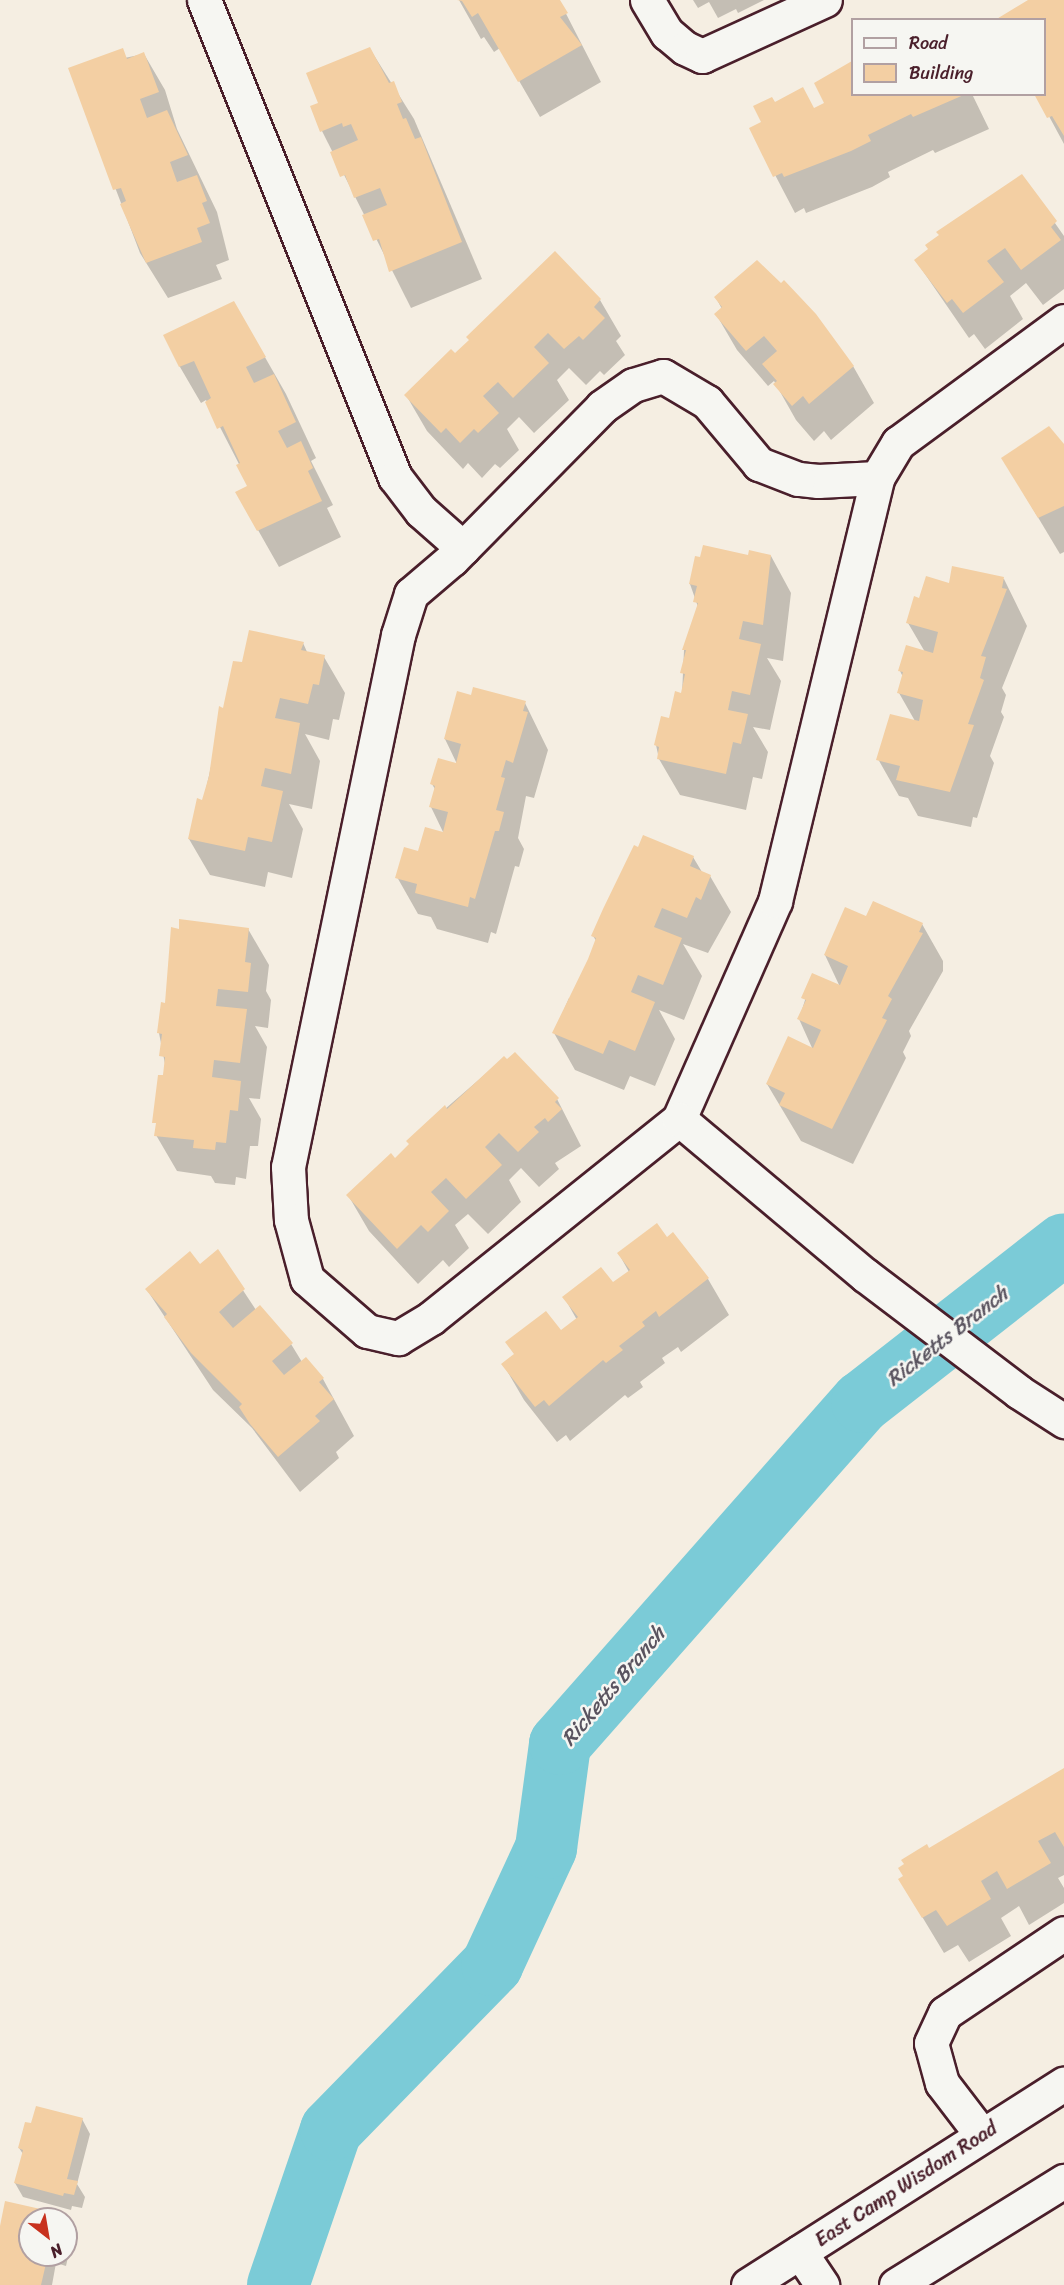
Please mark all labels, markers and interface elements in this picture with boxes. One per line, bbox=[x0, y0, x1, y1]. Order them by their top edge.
legend bbox=[851, 18, 1046, 96]
text: Road bbox=[909, 27, 948, 59]
text: Building bbox=[909, 57, 973, 89]
water label: Ricketts Branch bbox=[881, 1281, 1013, 1391]
water label: Ricketts Branch bbox=[556, 1621, 670, 1751]
street label: East Camp Wisdom Road bbox=[810, 2116, 1002, 2252]
north arrow bbox=[18, 2207, 78, 2267]
text: N bbox=[44, 2236, 69, 2266]

